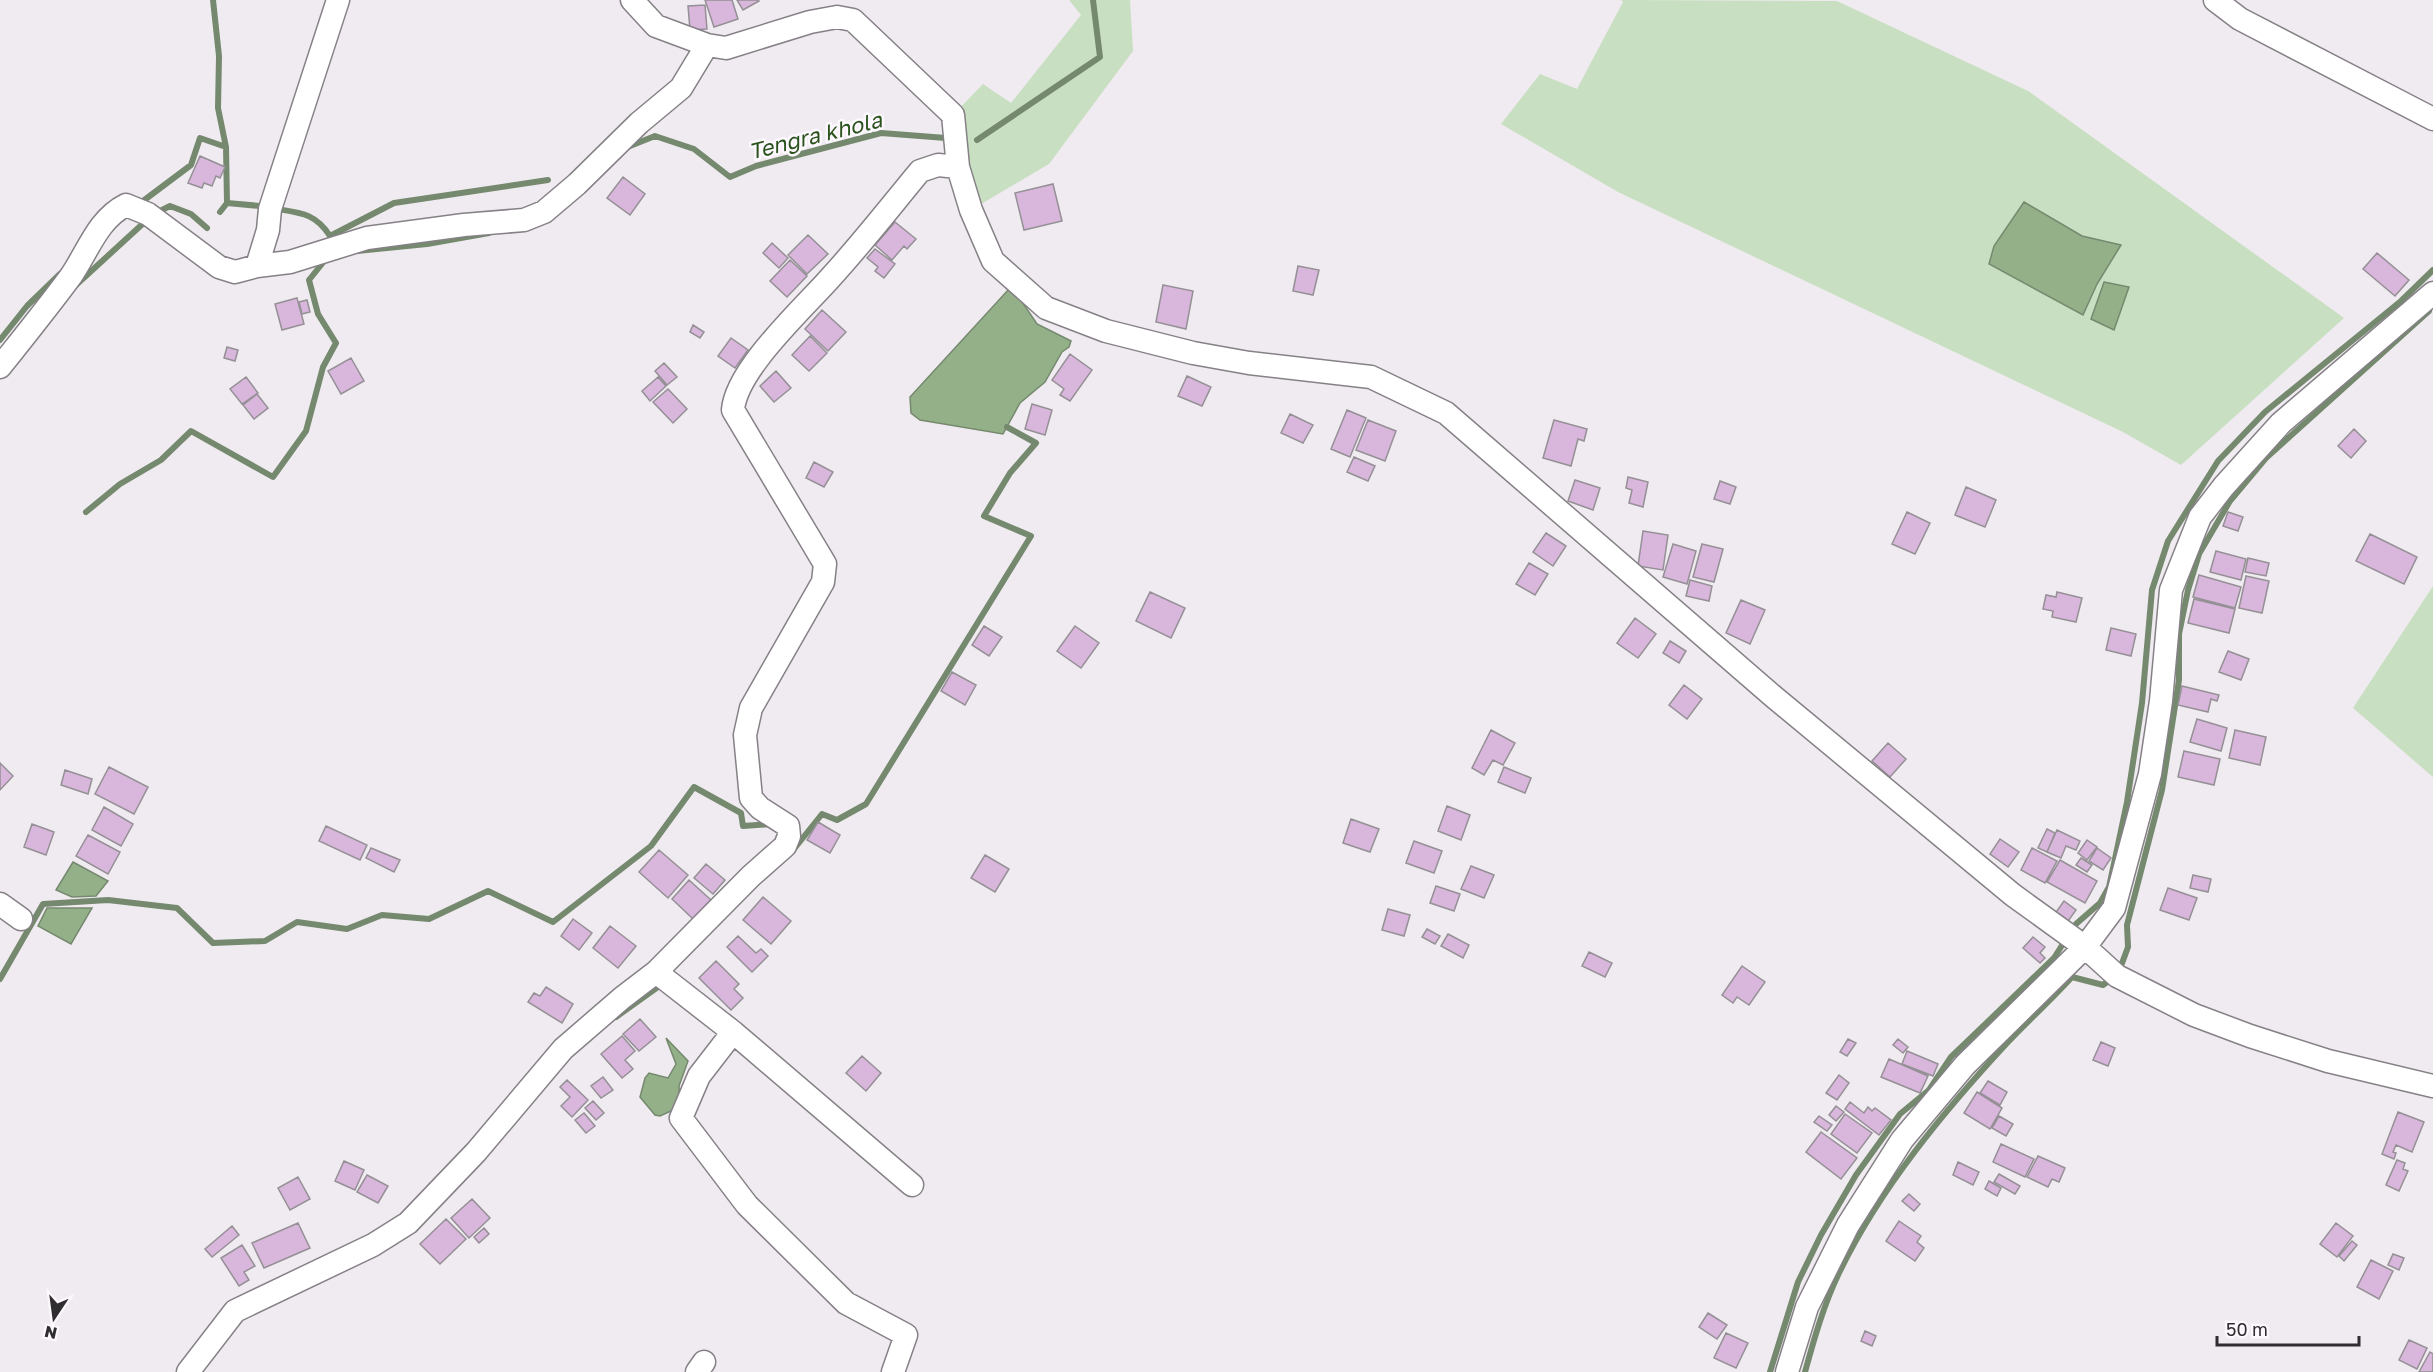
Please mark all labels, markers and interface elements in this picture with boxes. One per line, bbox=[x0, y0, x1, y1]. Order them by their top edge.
water label: Tengra khola bbox=[746, 105, 886, 165]
north arrow bbox=[24, 1288, 84, 1348]
scale bar bbox=[2217, 1309, 2360, 1347]
text: 50 m bbox=[2226, 1318, 2268, 1340]
text: N bbox=[42, 1322, 59, 1344]

